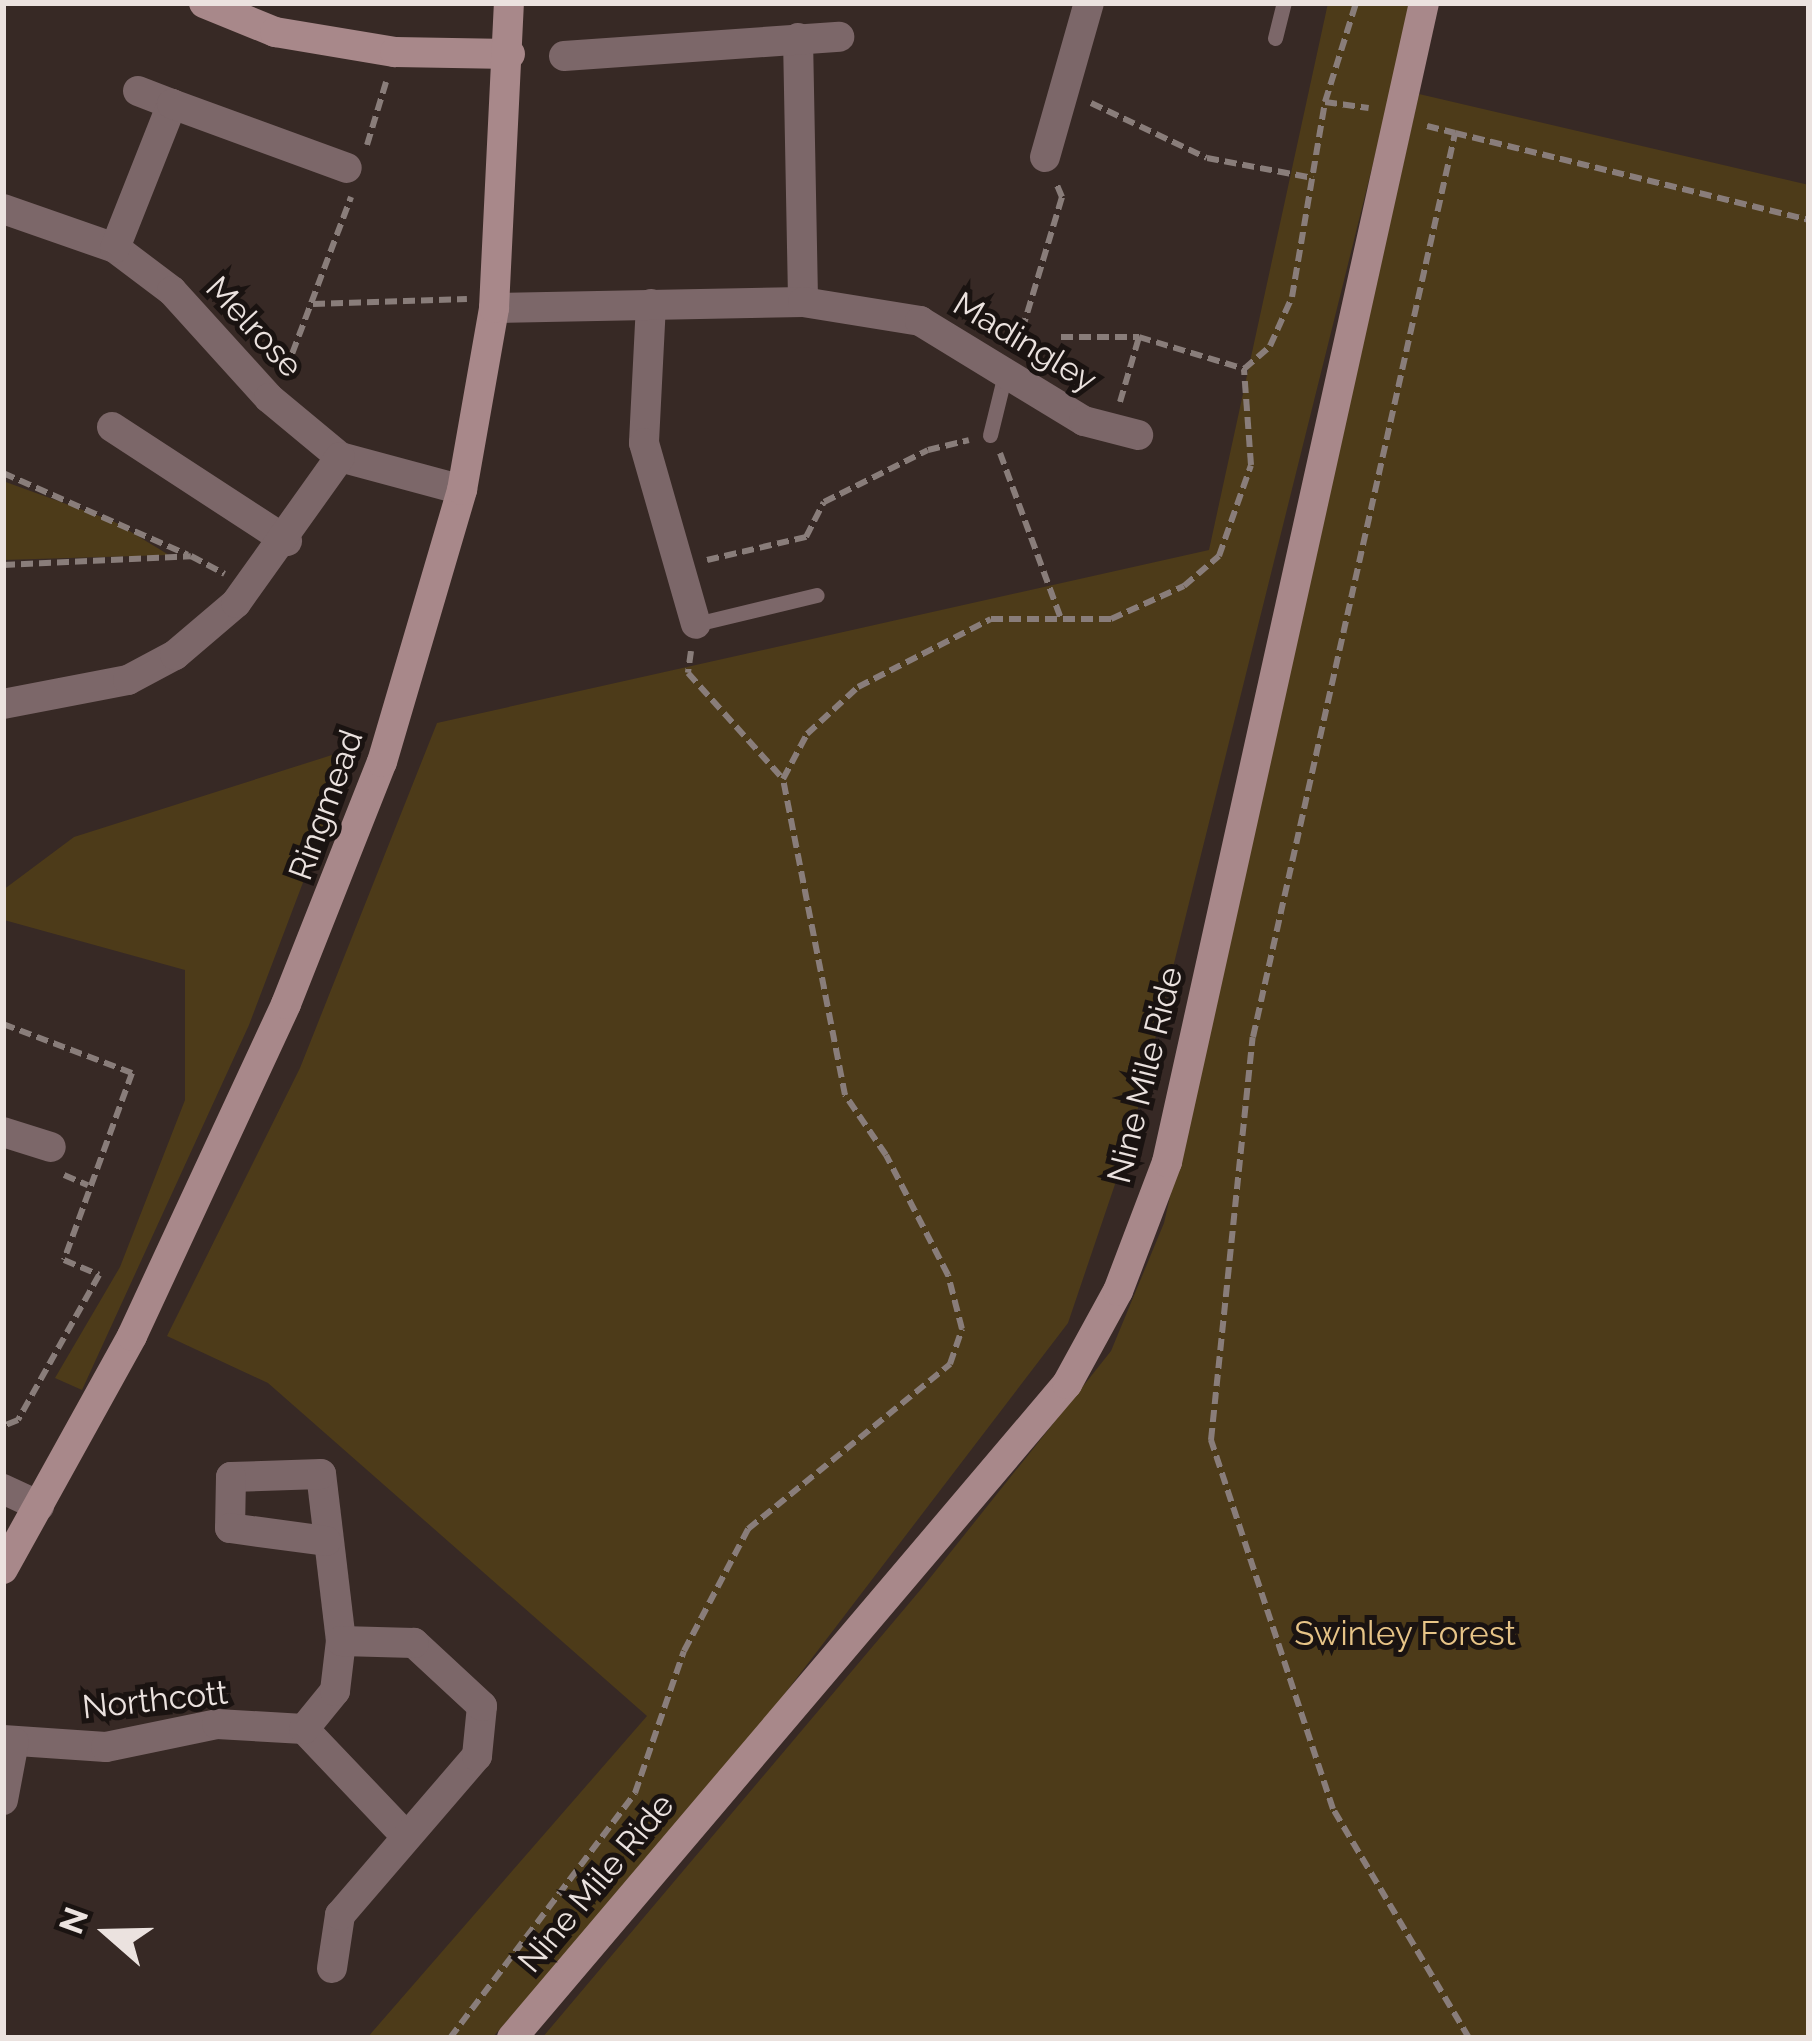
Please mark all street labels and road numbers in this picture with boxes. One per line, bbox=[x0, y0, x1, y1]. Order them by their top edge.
street label: Melrose bbox=[198, 269, 310, 385]
street label: Madingley bbox=[946, 284, 1104, 400]
street label: Ringmead bbox=[281, 725, 371, 885]
street label: Nine Mile Ride bbox=[1099, 963, 1191, 1187]
street label: Northcott bbox=[80, 1673, 230, 1727]
street label: Nine Mile Ride bbox=[510, 1786, 682, 1980]

